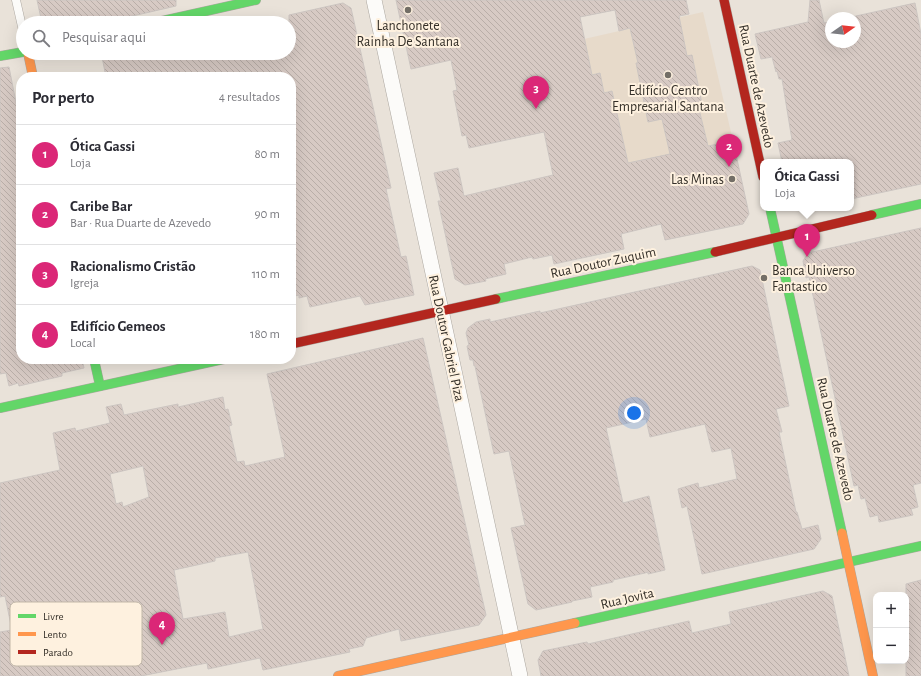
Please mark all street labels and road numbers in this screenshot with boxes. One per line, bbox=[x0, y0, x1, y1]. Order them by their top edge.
street label: Rua Duarte de Azevedo bbox=[736, 23, 776, 149]
street label: Rua Doutor Zuquim bbox=[549, 245, 657, 281]
street label: Rua Doutor Gabriel Piza bbox=[426, 274, 466, 403]
street label: Rua Duarte de Azevedo bbox=[814, 376, 856, 502]
street label: Rua Jovita bbox=[599, 586, 656, 612]

